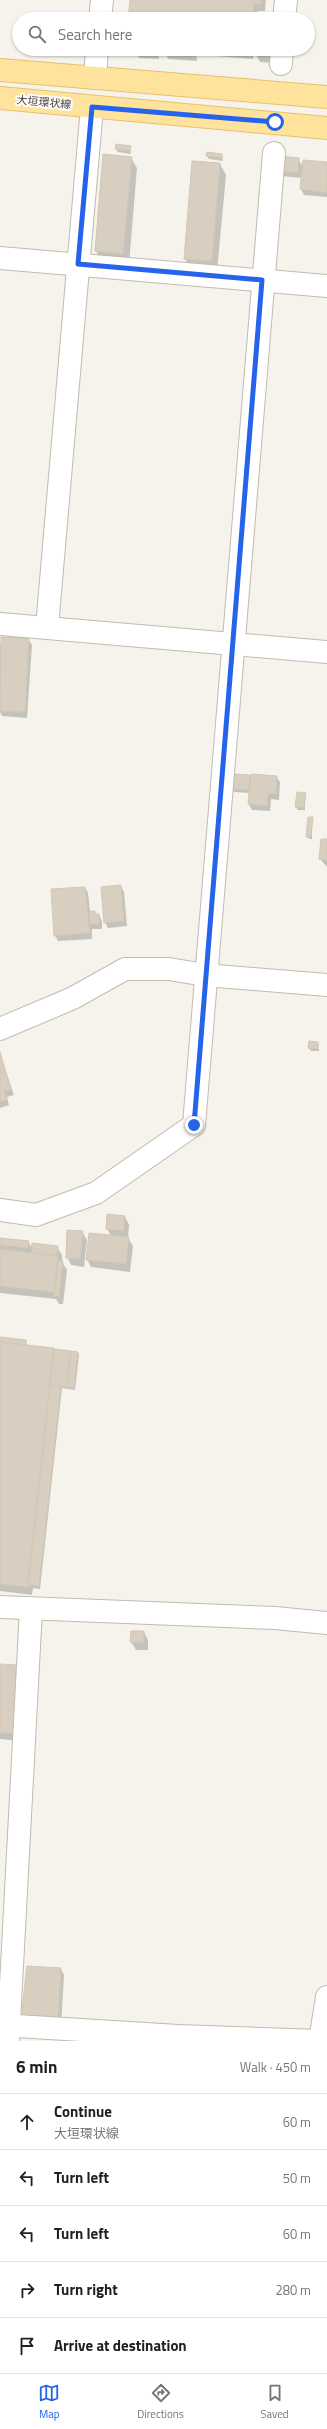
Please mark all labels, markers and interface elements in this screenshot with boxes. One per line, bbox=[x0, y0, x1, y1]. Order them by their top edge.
search box bbox=[12, 12, 315, 56]
icon: search bbox=[26, 23, 48, 45]
text: Search here bbox=[58, 23, 132, 46]
street label: 大垣環状線 bbox=[16, 92, 72, 112]
route start bbox=[266, 113, 284, 131]
route end bbox=[185, 1116, 203, 1134]
text: 6 min bbox=[16, 2054, 57, 2080]
text: Walk · 450 m bbox=[240, 2057, 311, 2077]
text: Continue bbox=[54, 2100, 112, 2123]
icon: ahead bbox=[16, 2111, 38, 2133]
text: 60 m bbox=[283, 2112, 311, 2132]
text: 大垣環状線 bbox=[54, 2123, 119, 2143]
text: Turn left bbox=[54, 2166, 109, 2189]
icon: left bbox=[16, 2167, 38, 2189]
text: 50 m bbox=[283, 2168, 311, 2188]
text: Turn left bbox=[54, 2222, 109, 2245]
icon: left bbox=[16, 2223, 38, 2245]
text: 60 m bbox=[283, 2224, 311, 2244]
text: Turn right bbox=[54, 2278, 118, 2301]
icon: right bbox=[16, 2279, 38, 2301]
text: 280 m bbox=[275, 2280, 311, 2300]
text: Arrive at destination bbox=[54, 2334, 187, 2357]
icon: arrive bbox=[16, 2335, 38, 2357]
tab: Map bbox=[38, 2382, 60, 2422]
tab: Directions bbox=[137, 2382, 184, 2422]
tab: Saved bbox=[261, 2382, 289, 2422]

